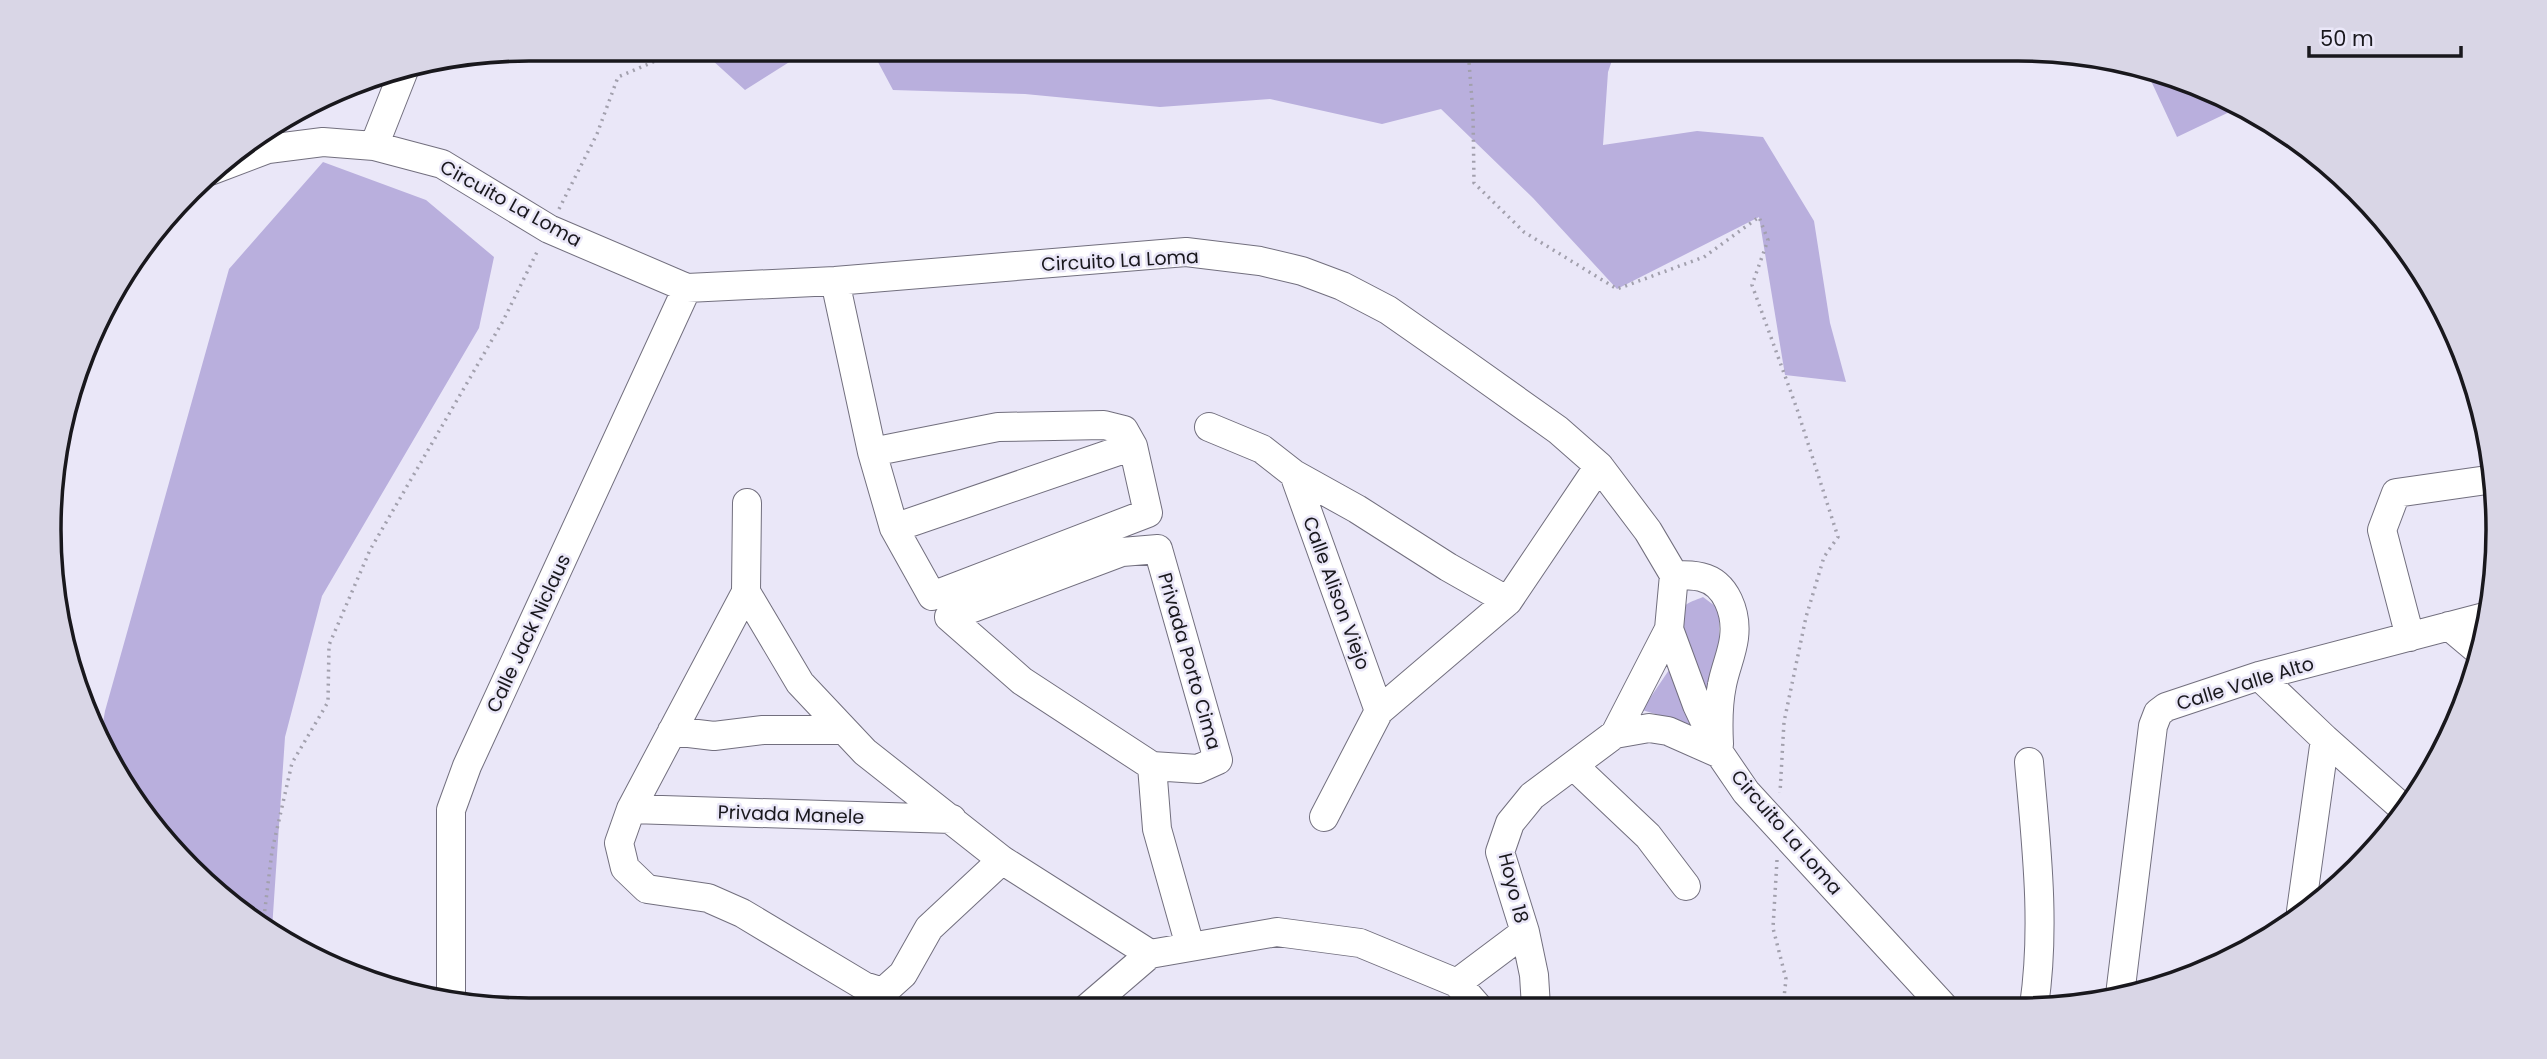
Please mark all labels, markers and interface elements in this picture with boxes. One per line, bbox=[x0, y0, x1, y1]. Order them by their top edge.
scale bar bbox=[2309, 14, 2461, 58]
text: 50 m bbox=[2320, 24, 2374, 53]
street label: Circuito La Loma bbox=[435, 153, 586, 254]
street label: Circuito La Loma bbox=[1040, 243, 1200, 278]
street label: Calle Alison Viejo bbox=[1296, 513, 1377, 674]
street label: Calle Jack Niclaus bbox=[480, 549, 577, 717]
street label: Privada Porto Cima bbox=[1151, 569, 1228, 753]
street label: Calle Valle Alto bbox=[2173, 650, 2317, 717]
street label: Circuito La Loma bbox=[1725, 764, 1849, 901]
street label: Privada Manele bbox=[717, 798, 865, 831]
street label: Hoyo 18 bbox=[1492, 850, 1535, 926]

